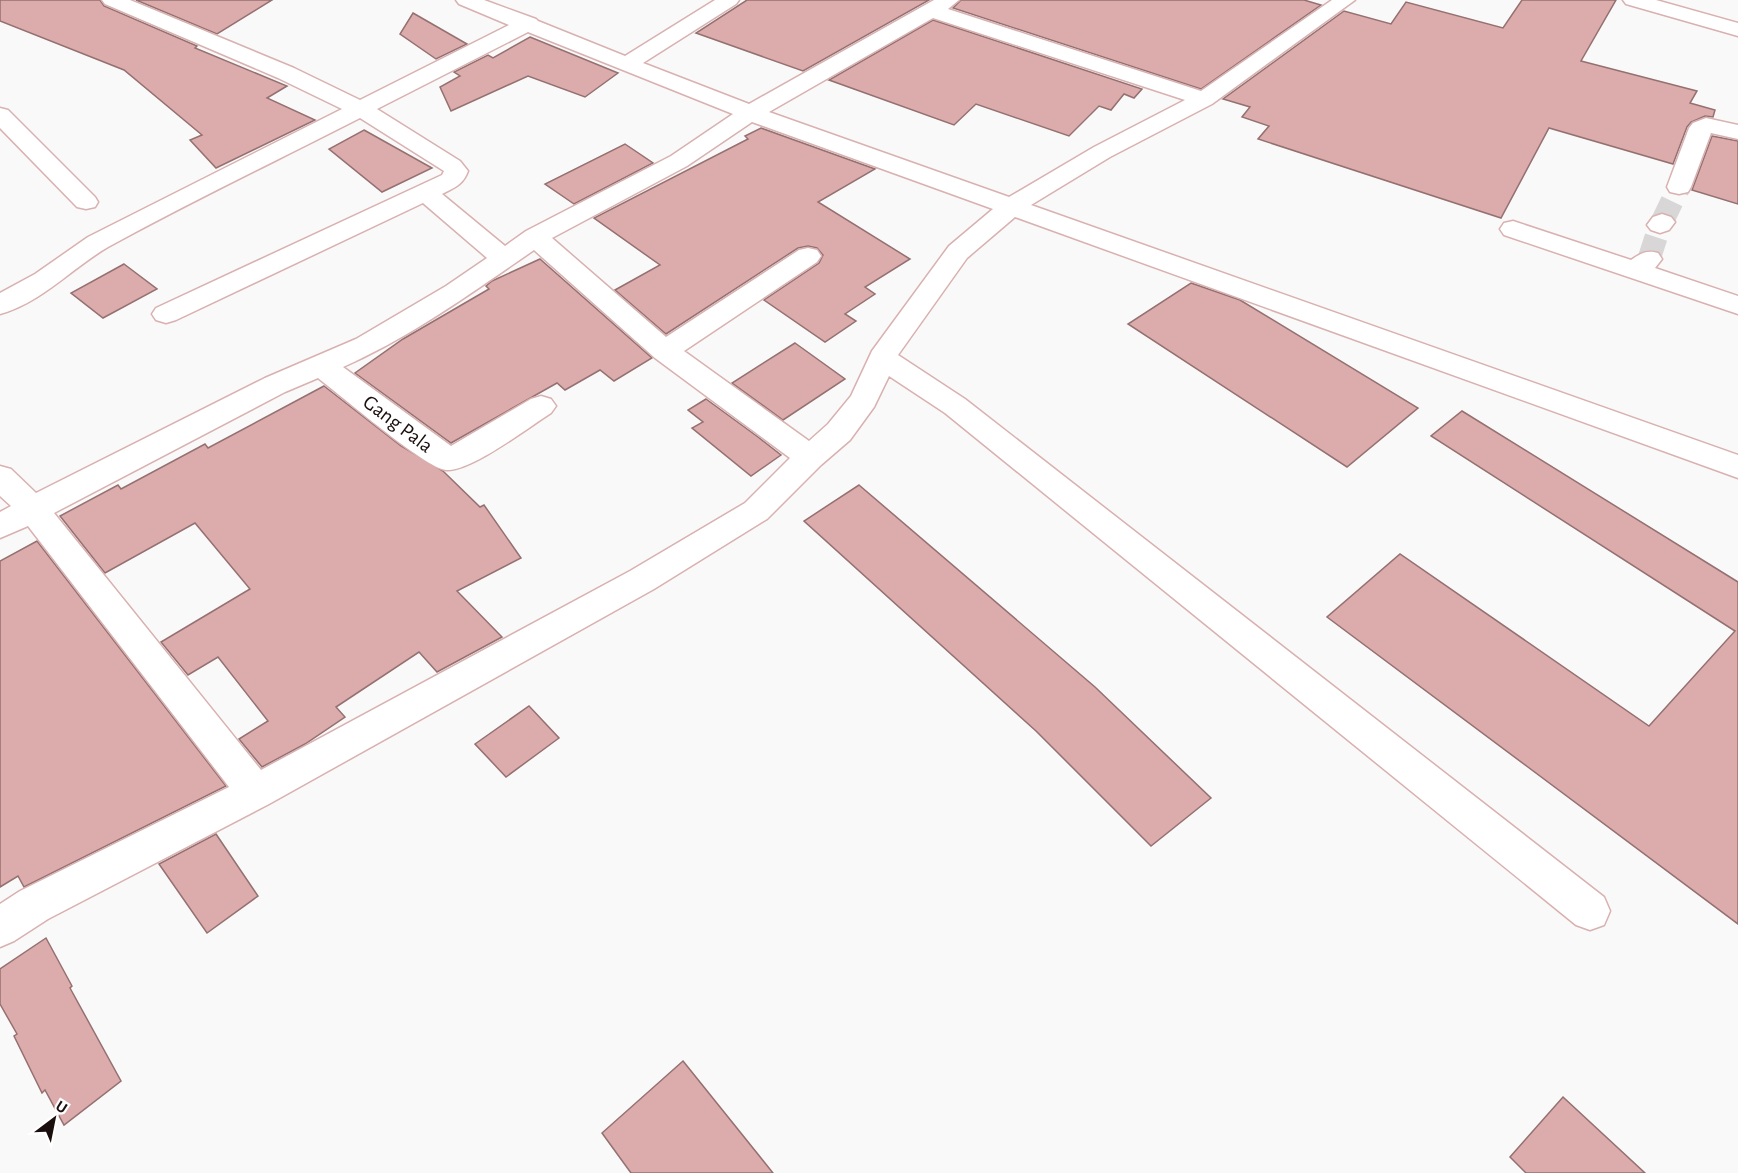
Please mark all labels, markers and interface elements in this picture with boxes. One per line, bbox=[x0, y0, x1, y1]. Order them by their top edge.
street label: Gang Pala bbox=[359, 391, 437, 457]
north arrow bbox=[24, 1089, 84, 1149]
text: U bbox=[53, 1098, 70, 1117]

